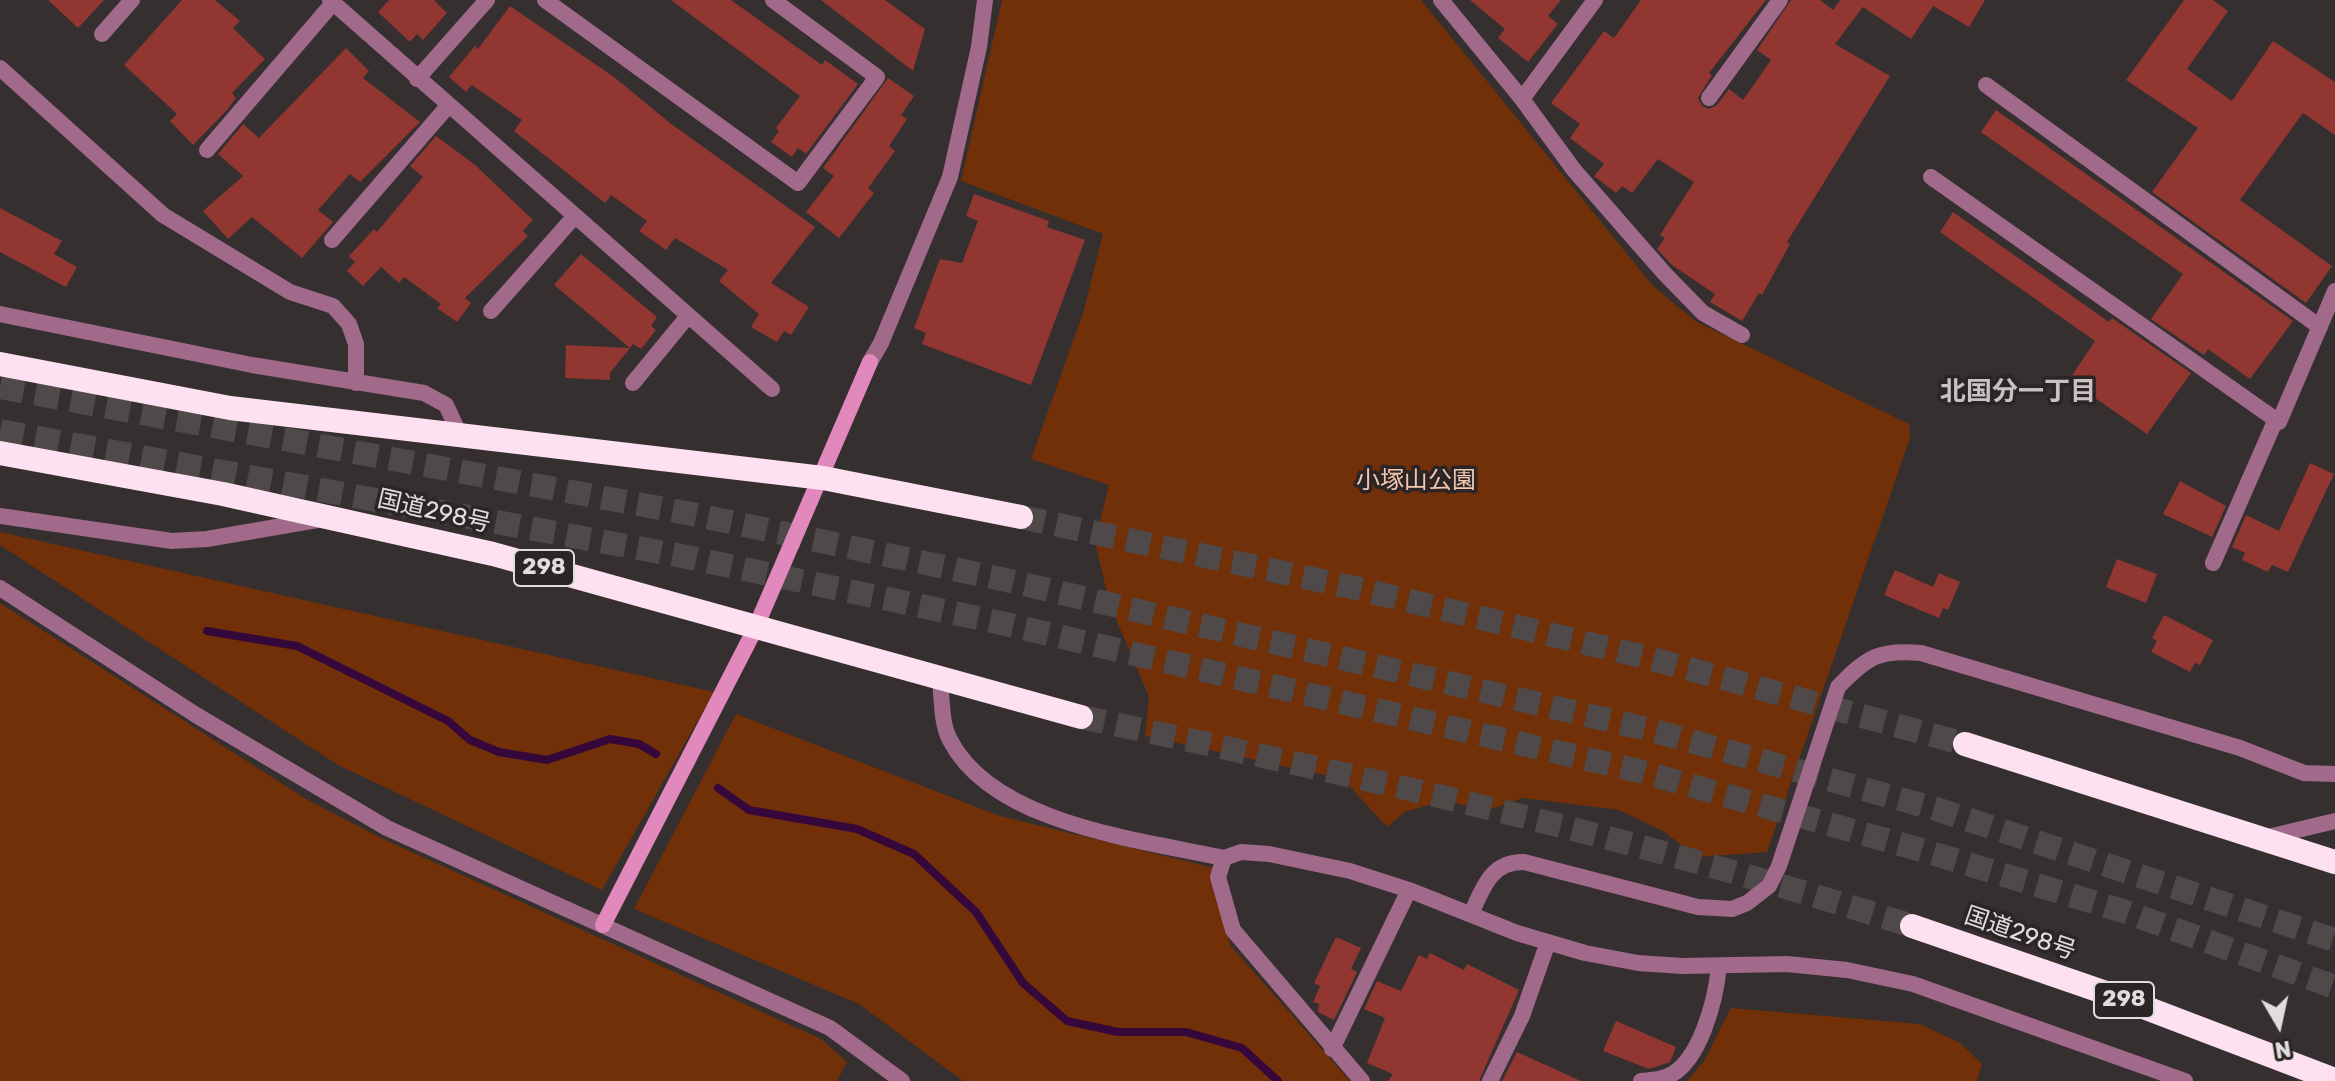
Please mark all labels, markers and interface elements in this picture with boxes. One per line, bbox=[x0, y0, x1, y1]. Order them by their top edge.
district label: 北国分一丁目 bbox=[1940, 376, 2096, 408]
park label: 小塚山公園 bbox=[1356, 467, 1476, 495]
street label: 国道298号 bbox=[374, 485, 494, 539]
road number: 298 bbox=[514, 550, 574, 586]
street label: 国道298号 bbox=[1961, 902, 2079, 966]
road number: 298 bbox=[2094, 982, 2154, 1018]
north arrow bbox=[2239, 985, 2319, 1065]
text: N bbox=[2273, 1035, 2293, 1064]

